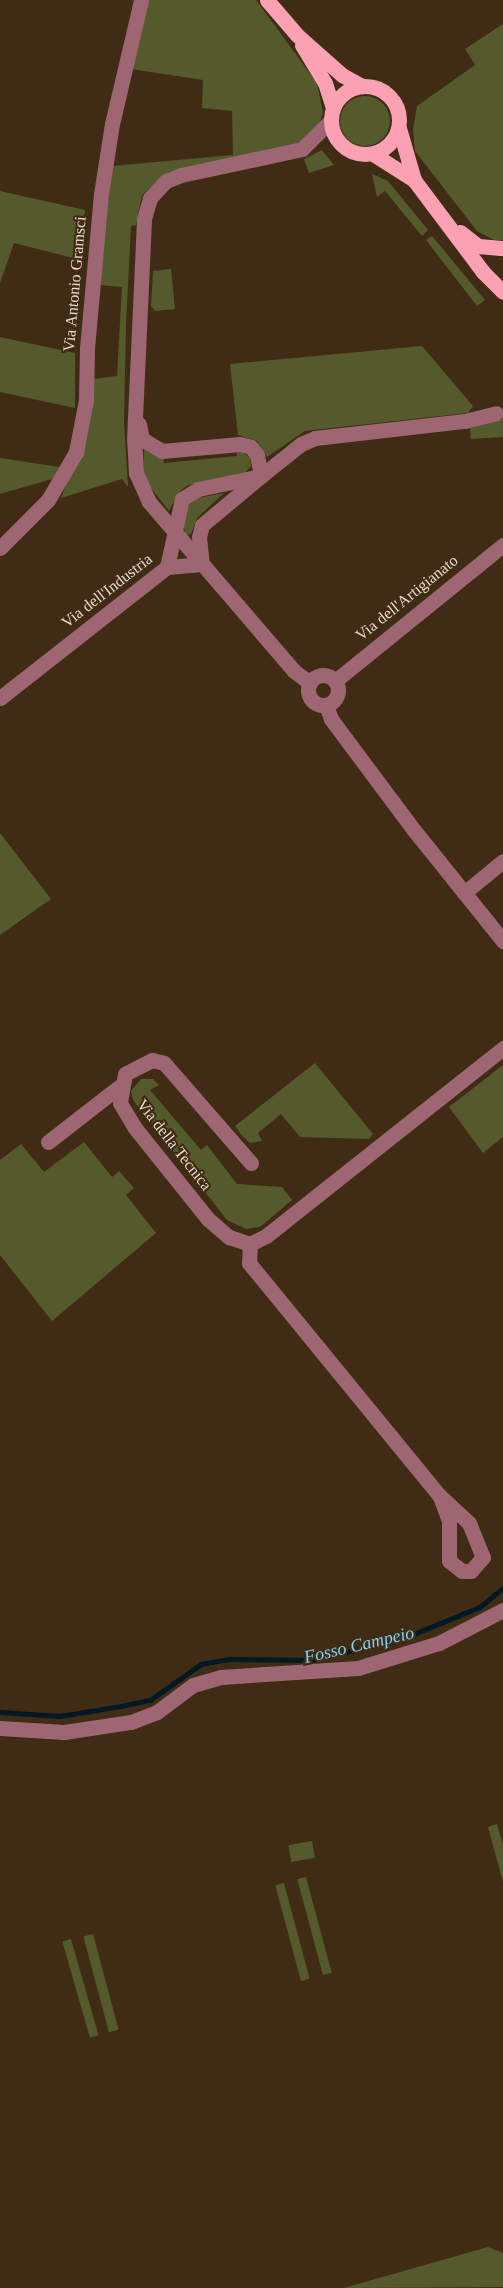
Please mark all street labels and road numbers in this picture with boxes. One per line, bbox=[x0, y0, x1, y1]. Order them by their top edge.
street label: Via Antonio Gramsci bbox=[59, 215, 91, 353]
street label: Via dell'Industria bbox=[58, 550, 156, 632]
street label: Via dell'Artigianato bbox=[352, 551, 462, 645]
street label: Via della Tecnica bbox=[132, 1095, 216, 1195]

